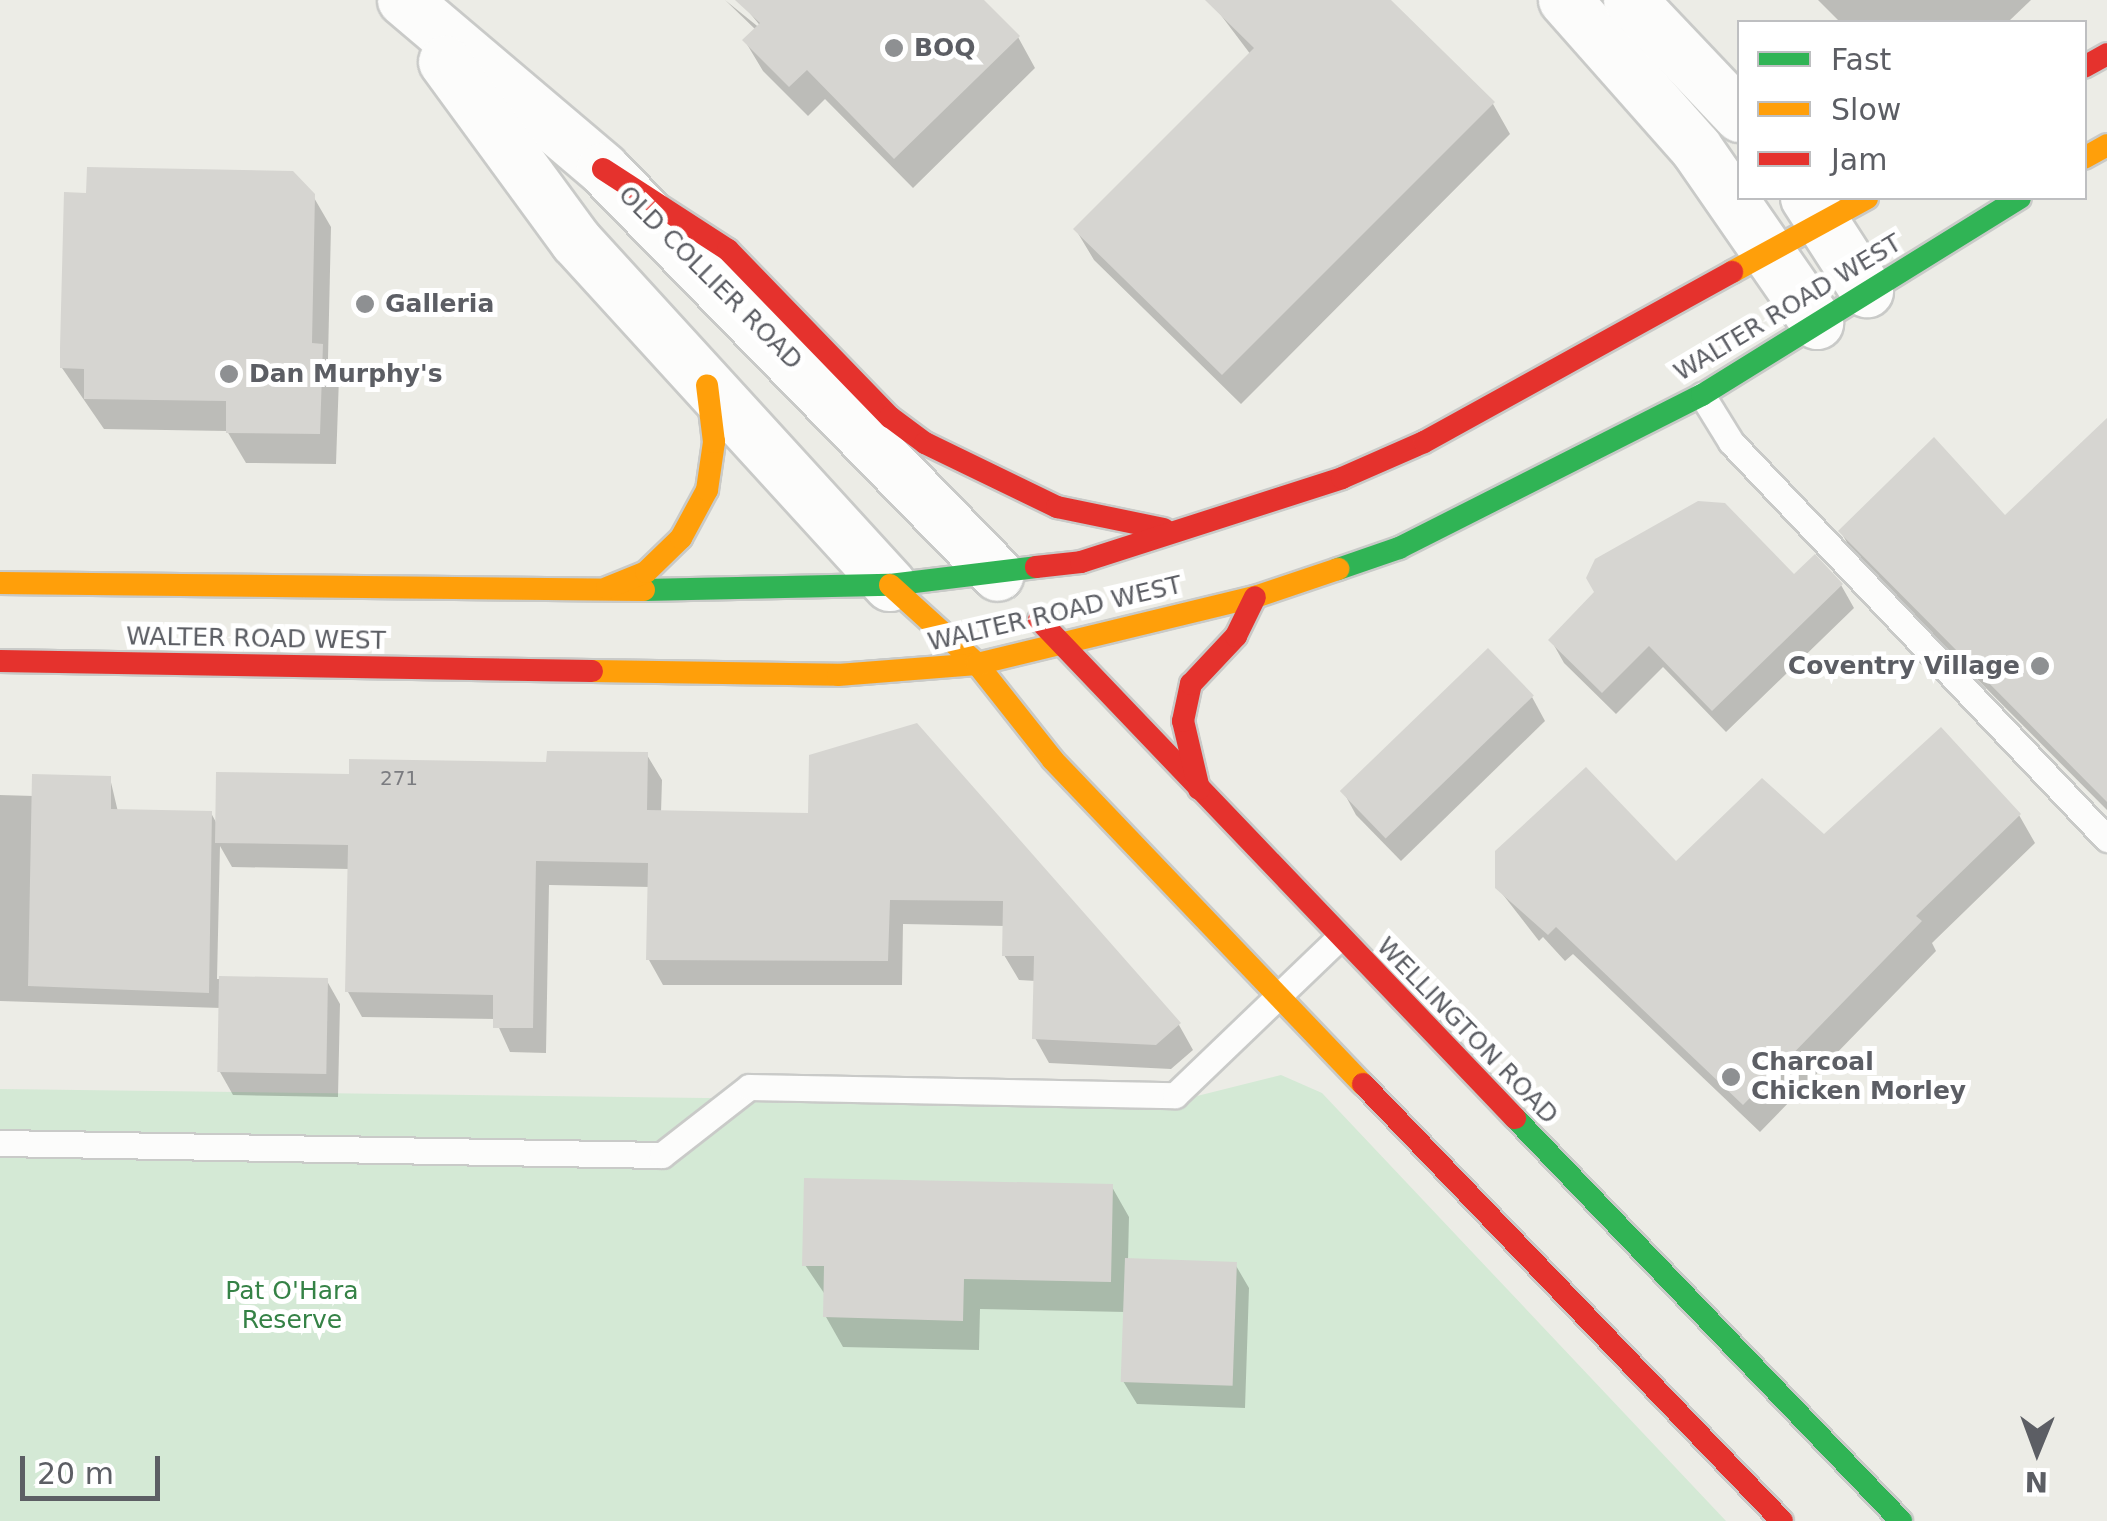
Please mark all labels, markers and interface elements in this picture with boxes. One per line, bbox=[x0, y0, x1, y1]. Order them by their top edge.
legend bbox=[1737, 20, 2087, 200]
place label: BOQ bbox=[914, 33, 976, 63]
marker: BOQ bbox=[883, 37, 905, 59]
text: Fast bbox=[1831, 42, 1891, 77]
text: Slow bbox=[1831, 92, 1901, 127]
text: Jam bbox=[1831, 142, 1887, 177]
street label: OLD COLLIER ROAD bbox=[612, 180, 808, 376]
street label: WALTER ROAD WEST bbox=[1669, 228, 1907, 388]
place label: Galleria bbox=[385, 289, 494, 319]
marker: Galleria bbox=[354, 293, 376, 315]
place label: Dan Murphy's bbox=[249, 359, 443, 389]
marker: Dan Murphy's bbox=[218, 363, 240, 385]
street label: WALTER ROAD WEST bbox=[925, 570, 1185, 658]
street label: WALTER ROAD WEST bbox=[126, 622, 386, 656]
place label: Coventry Village bbox=[1788, 651, 2020, 681]
marker: Coventry Village bbox=[2029, 655, 2051, 677]
house number: 271 bbox=[380, 766, 418, 790]
street label: WELLINGTON ROAD bbox=[1370, 932, 1564, 1130]
place label: Charcoal Chicken Morley bbox=[1751, 1048, 1966, 1107]
marker: Charcoal Chicken Morley bbox=[1720, 1066, 1742, 1088]
park label: Pat O'Hara Reserve bbox=[225, 1277, 359, 1336]
north arrow bbox=[1987, 1401, 2087, 1501]
scale bar bbox=[25, 1436, 165, 1498]
text: 20 m bbox=[37, 1456, 114, 1491]
text: N bbox=[2024, 1465, 2048, 1498]

